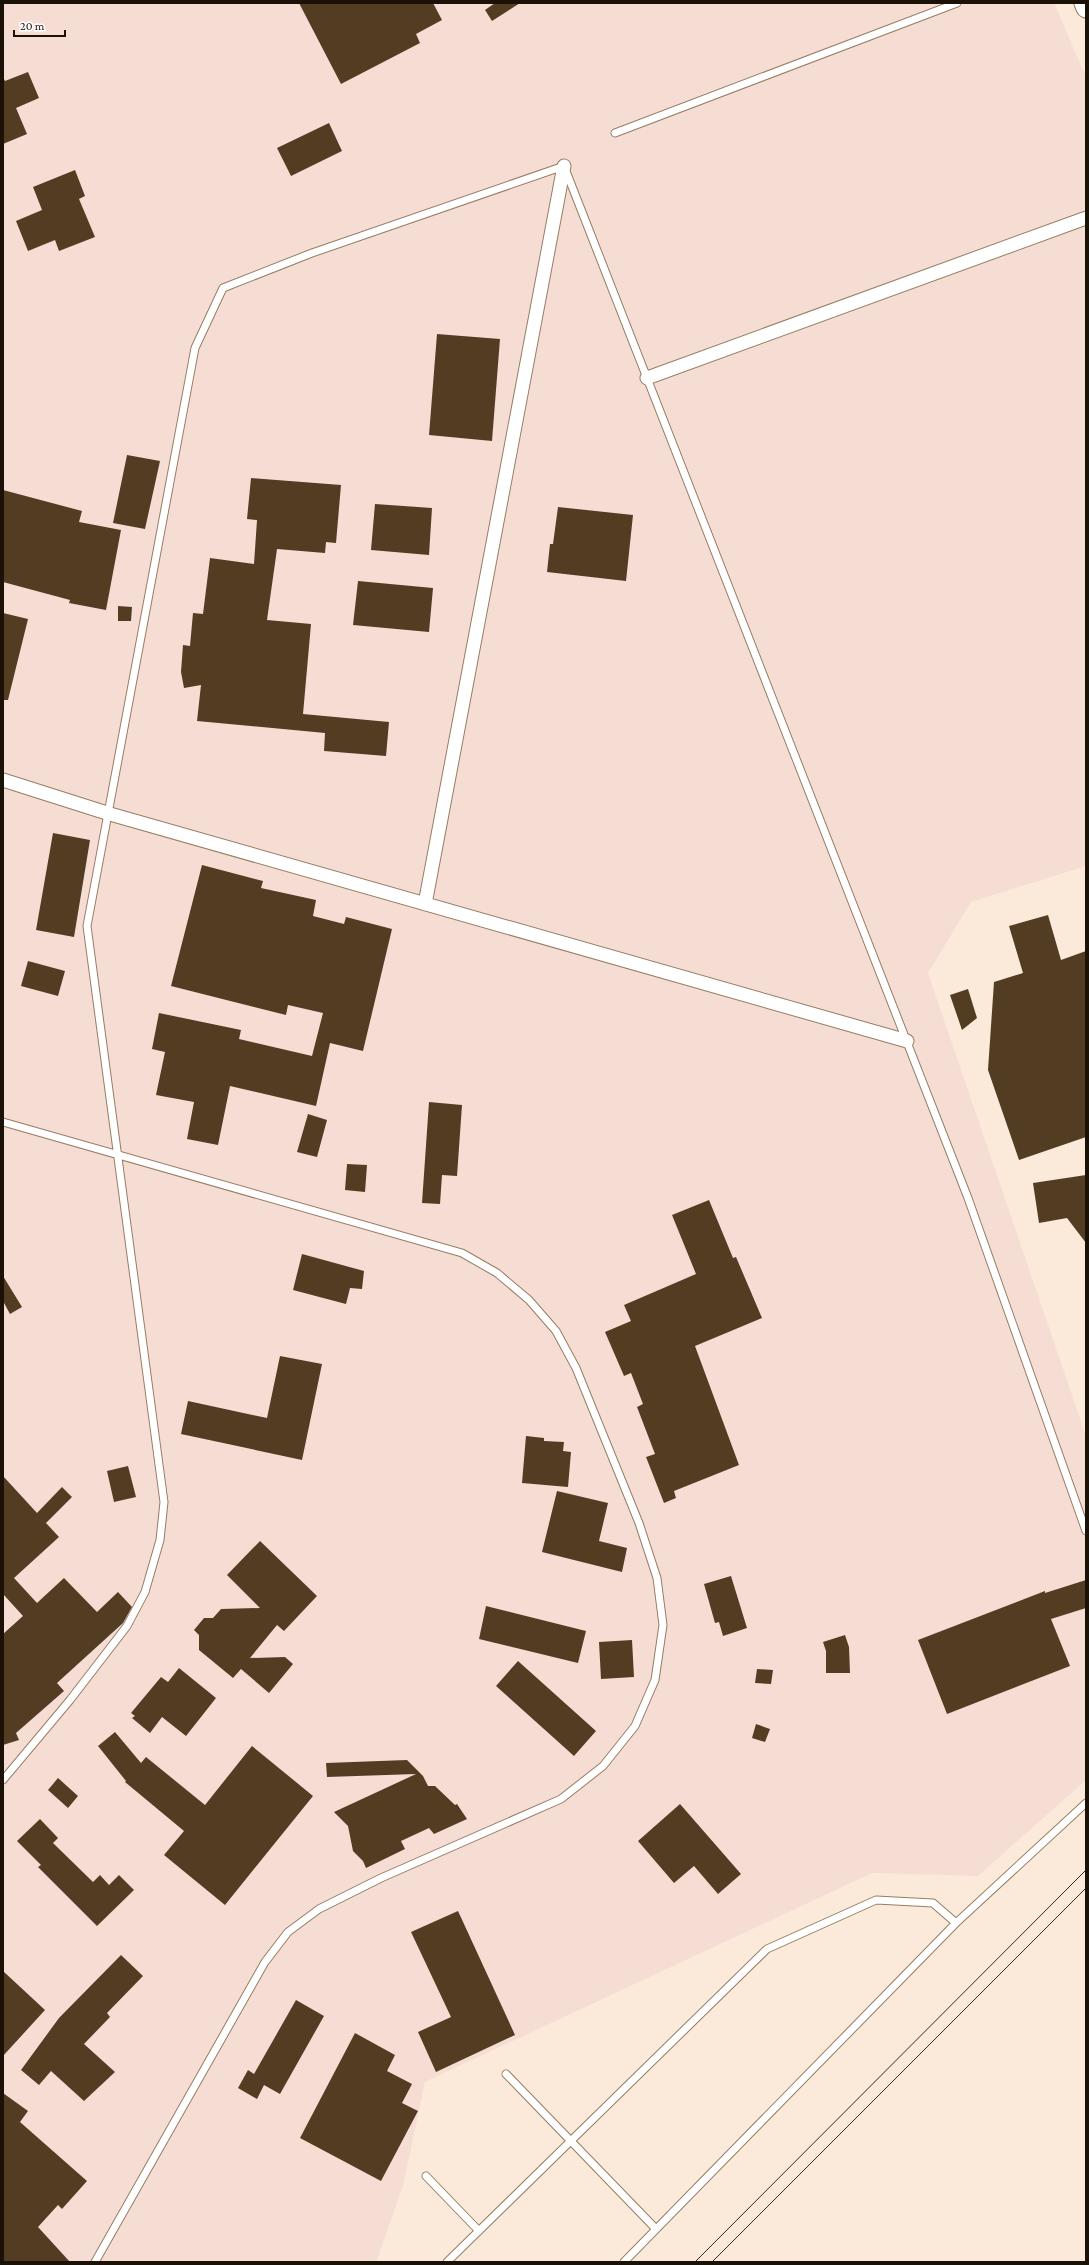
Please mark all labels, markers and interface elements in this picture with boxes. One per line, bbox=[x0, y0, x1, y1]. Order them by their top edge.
scale bar bbox=[14, 12, 65, 38]
text: 20 m bbox=[20, 19, 45, 33]

